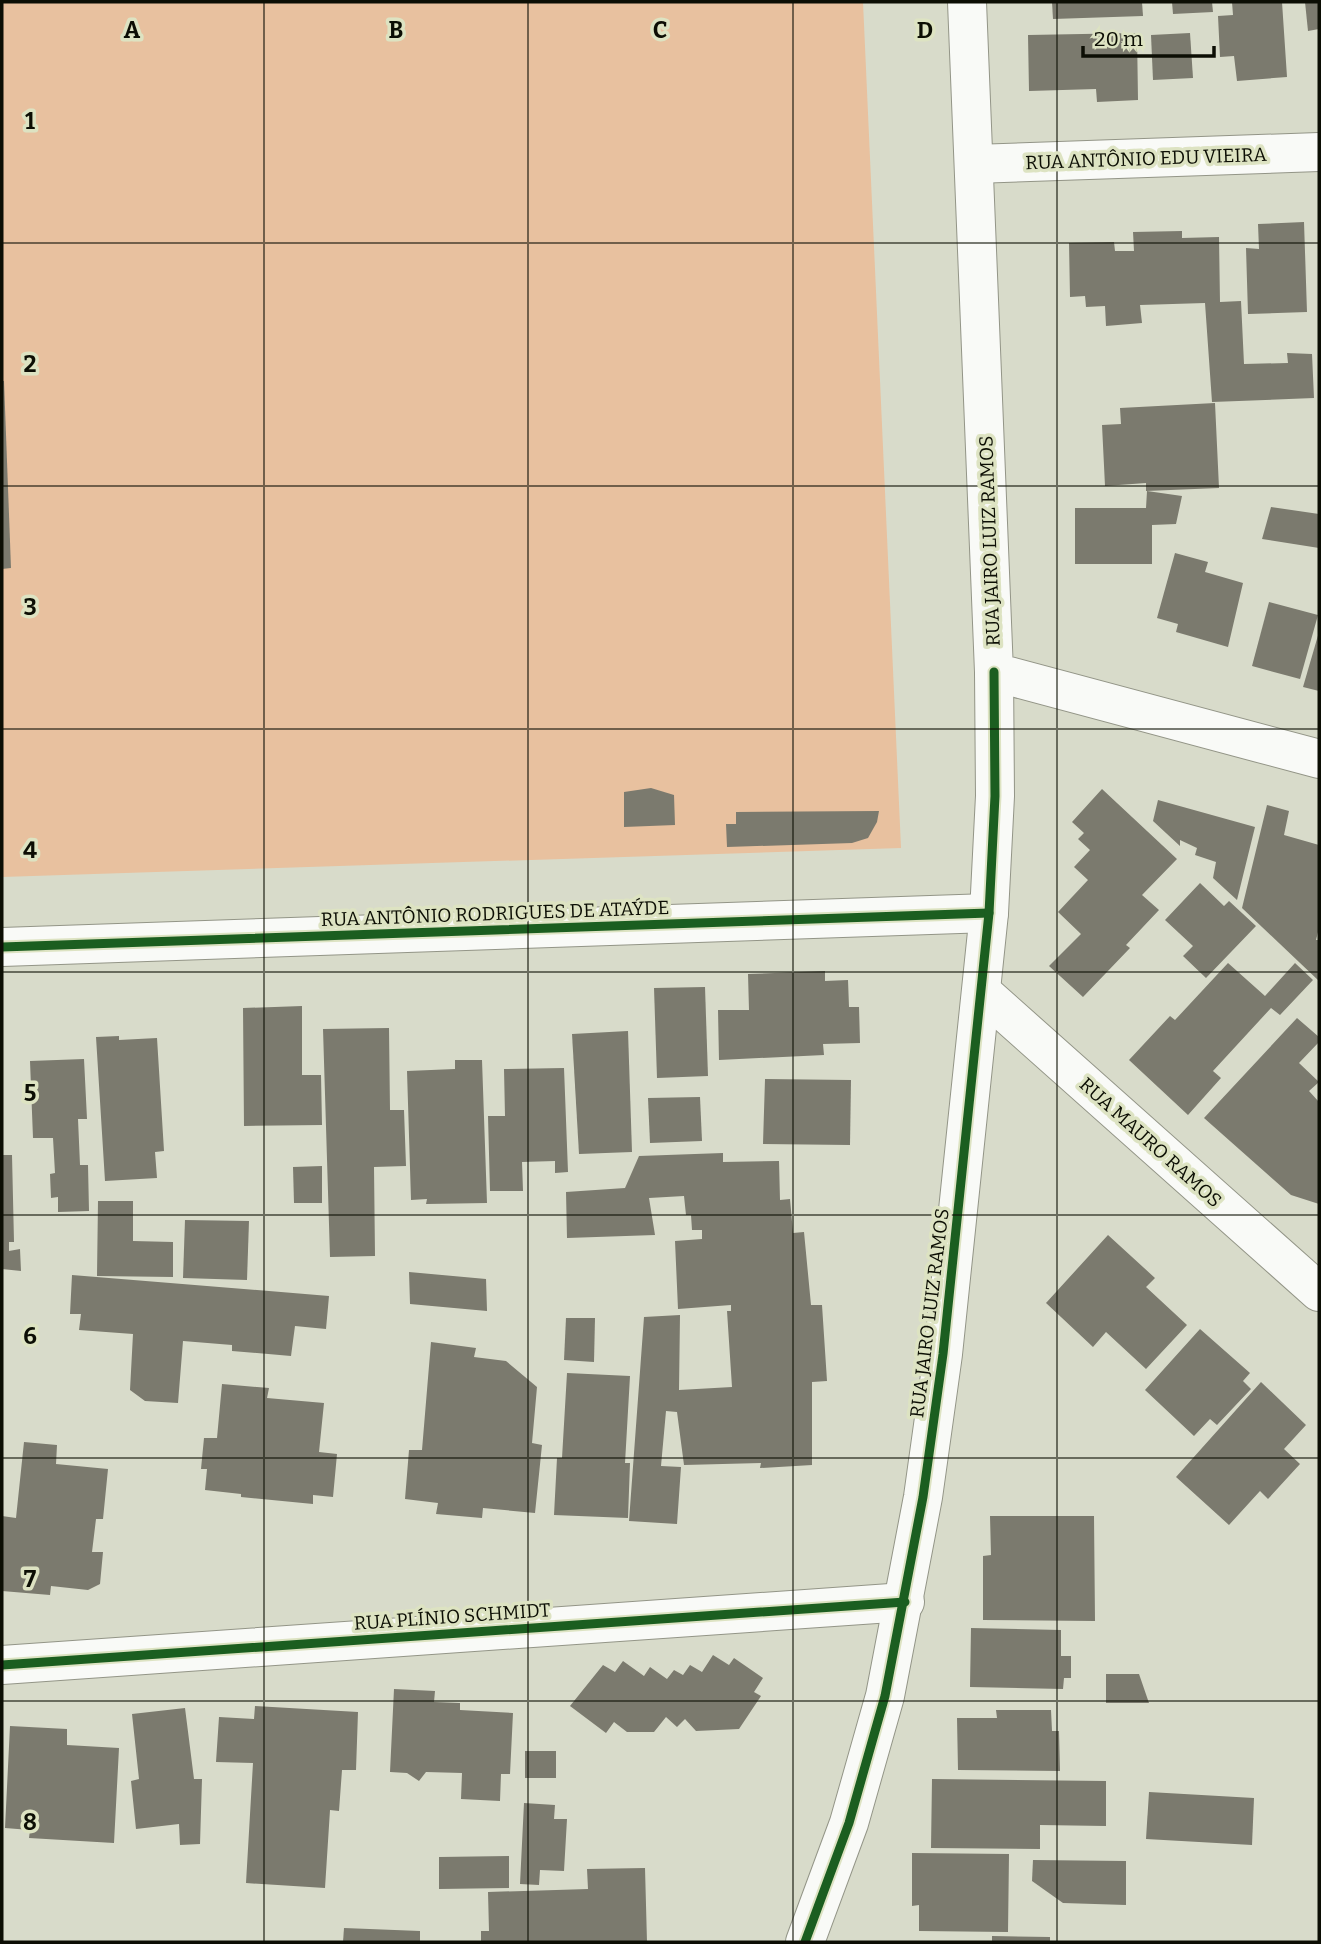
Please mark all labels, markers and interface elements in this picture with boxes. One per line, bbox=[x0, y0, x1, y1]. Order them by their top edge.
scale bar bbox=[1083, 14, 1214, 58]
text: A bbox=[124, 16, 141, 44]
text: B bbox=[389, 16, 403, 44]
text: C bbox=[653, 16, 667, 44]
text: D bbox=[917, 16, 933, 44]
text: 20 m bbox=[1094, 26, 1143, 52]
text: 1 bbox=[25, 107, 35, 135]
street label: RUA ANTÔNIO EDU VIEIRA bbox=[1025, 143, 1268, 174]
text: 2 bbox=[24, 350, 37, 378]
street label: RUA JAIRO LUIZ RAMOS bbox=[974, 435, 1005, 647]
text: 3 bbox=[23, 593, 37, 621]
text: 4 bbox=[23, 836, 37, 864]
street label: RUA ANTÔNIO RODRIGUES DE ATAÝDE bbox=[320, 896, 670, 931]
street label: RUA MAURO RAMOS bbox=[1075, 1073, 1226, 1212]
text: 5 bbox=[24, 1079, 36, 1107]
street label: RUA JAIRO LUIZ RAMOS bbox=[905, 1207, 954, 1419]
text: 6 bbox=[23, 1322, 37, 1350]
text: 7 bbox=[24, 1565, 37, 1593]
street label: RUA PLÍNIO SCHMIDT bbox=[353, 1598, 551, 1635]
text: 8 bbox=[23, 1808, 37, 1836]

